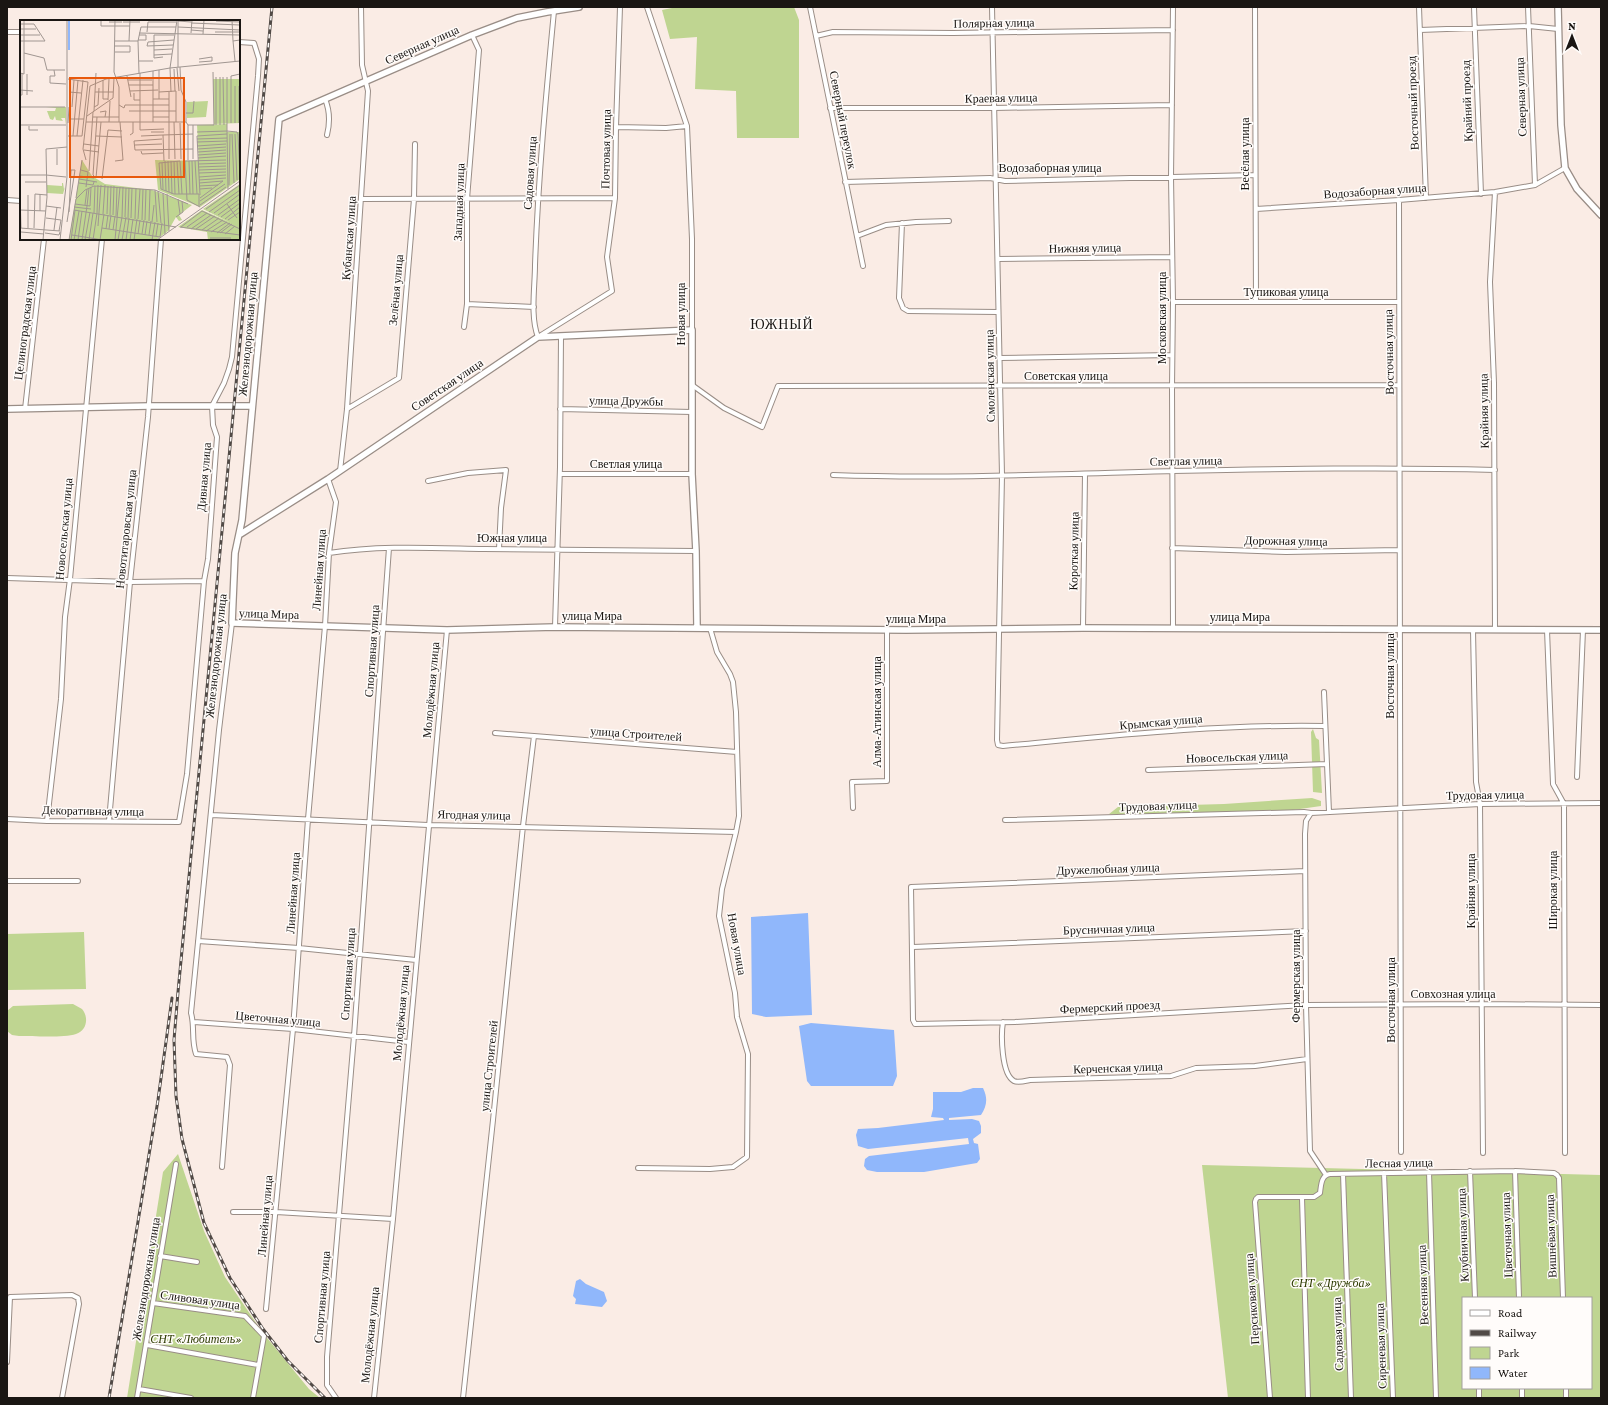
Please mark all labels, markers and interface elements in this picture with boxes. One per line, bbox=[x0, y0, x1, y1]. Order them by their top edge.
street label: Полярная улица bbox=[953, 15, 1035, 31]
north arrow bbox=[1552, 16, 1592, 56]
inset map bbox=[20, 20, 240, 240]
text: N bbox=[1568, 20, 1576, 32]
street label: Северная улица bbox=[383, 22, 462, 68]
street label: Восточный проезд bbox=[1404, 56, 1422, 150]
street label: Северная улица bbox=[1513, 56, 1529, 137]
street label: Крайний проезд bbox=[1459, 60, 1475, 142]
street label: Северный переулок bbox=[827, 70, 859, 170]
street label: Краевая улица bbox=[964, 90, 1038, 106]
street label: Почтовая улица bbox=[598, 108, 614, 189]
street label: Весёлая улица bbox=[1238, 117, 1252, 191]
street label: Садовая улица bbox=[520, 135, 540, 210]
street label: Водозаборная улица bbox=[998, 161, 1102, 175]
street label: Западная улица bbox=[451, 162, 467, 241]
street label: Водозаборная улица bbox=[1323, 180, 1428, 202]
street label: Кубанская улица bbox=[339, 195, 359, 281]
street label: Нижняя улица bbox=[1049, 240, 1122, 256]
street label: Зелёная улица bbox=[386, 253, 406, 326]
street label: Целиноградская улица bbox=[11, 264, 39, 381]
street label: Железнодорожная улица bbox=[236, 270, 260, 397]
street label: Московская улица bbox=[1155, 271, 1169, 364]
street label: Новая улица bbox=[674, 282, 688, 345]
street label: Тупиковая улица bbox=[1243, 285, 1329, 299]
street label: Восточная улица bbox=[1381, 308, 1397, 395]
district label: ЮЖНЫЙ bbox=[750, 316, 814, 332]
street label: Смоленская улица bbox=[982, 329, 998, 423]
street label: Советская улица bbox=[408, 355, 486, 414]
street label: Советская улица bbox=[1024, 369, 1109, 383]
street label: Крайняя улица bbox=[1476, 373, 1492, 449]
street label: улица Дружбы bbox=[589, 393, 663, 409]
street label: Дивная улица bbox=[194, 441, 214, 512]
street label: Светлая улица bbox=[1150, 453, 1223, 469]
street label: Светлая улица bbox=[590, 457, 663, 471]
street label: Новотитаровская улица bbox=[113, 468, 139, 589]
street label: Новосельская улица bbox=[53, 477, 75, 581]
street label: Короткая улица bbox=[1066, 511, 1082, 591]
street label: Линейная улица bbox=[309, 528, 329, 611]
street label: Южная улица bbox=[477, 531, 548, 545]
street label: Дорожная улица bbox=[1244, 533, 1328, 549]
street label: Железнодорожная улица bbox=[203, 592, 230, 719]
street label: Спортивная улица bbox=[362, 604, 382, 698]
street label: улица Мира bbox=[239, 606, 300, 622]
street label: улица Мира bbox=[562, 609, 623, 623]
street label: улица Мира bbox=[1210, 610, 1271, 624]
street label: улица Мира bbox=[886, 612, 947, 626]
street label: Восточная улица bbox=[1383, 633, 1397, 719]
street label: Молодёжная улица bbox=[420, 641, 442, 739]
street label: Алма-Атинская улица bbox=[870, 655, 884, 768]
street label: Крымская улица bbox=[1119, 711, 1204, 733]
street label: улица Строителей bbox=[590, 724, 683, 744]
street label: Новосельская улица bbox=[1186, 748, 1289, 766]
street label: Трудовая улица bbox=[1446, 787, 1525, 803]
street label: Трудовая улица bbox=[1119, 798, 1198, 814]
street label: Декоративная улица bbox=[42, 803, 145, 819]
street label: Ягодная улица bbox=[437, 807, 512, 823]
street label: Широкая улица bbox=[1546, 850, 1560, 929]
street label: Линейная улица bbox=[283, 851, 303, 934]
street label: Крайняя улица bbox=[1464, 853, 1478, 929]
street label: Дружелюбная улица bbox=[1056, 860, 1161, 878]
street label: Новая улица bbox=[725, 912, 749, 977]
street label: Брусничная улица bbox=[1063, 920, 1156, 938]
street label: Спортивная улица bbox=[338, 927, 358, 1021]
street label: Фермерская улица bbox=[1289, 929, 1303, 1023]
street label: Восточная улица bbox=[1384, 957, 1398, 1043]
street label: Молодёжная улица bbox=[390, 964, 412, 1062]
street label: Совхозная улица bbox=[1410, 987, 1496, 1001]
street label: Фермерский проезд bbox=[1059, 997, 1161, 1017]
street label: Цветочная улица bbox=[235, 1008, 322, 1030]
street label: улица Строителей bbox=[477, 1019, 501, 1112]
street label: Керченская улица bbox=[1073, 1059, 1164, 1077]
street label: Лесная улица bbox=[1365, 1155, 1434, 1171]
street label: Линейная улица bbox=[254, 1174, 276, 1257]
street label: Клубничная улица bbox=[1454, 1187, 1472, 1282]
street label: Цветочная улица bbox=[1498, 1191, 1515, 1278]
street label: Вишнёвая улица bbox=[1543, 1193, 1559, 1278]
street label: Железнодорожная улица bbox=[129, 1216, 163, 1342]
street label: Весенняя улица bbox=[1415, 1244, 1431, 1325]
street label: Спортивная улица bbox=[311, 1250, 333, 1344]
street label: Персиковая улица bbox=[1242, 1252, 1262, 1345]
park label: СНТ «Дружба» bbox=[1291, 1276, 1371, 1290]
street label: Молодёжная улица bbox=[358, 1286, 382, 1384]
street label: Сливовая улица bbox=[159, 1287, 241, 1313]
street label: Садовая улица bbox=[1330, 1296, 1346, 1371]
legend bbox=[1462, 1297, 1592, 1389]
street label: Сиреневая улица bbox=[1372, 1302, 1389, 1389]
text: Road bbox=[1498, 1306, 1523, 1320]
text: Railway bbox=[1498, 1326, 1537, 1340]
park label: СНТ «Любитель» bbox=[150, 1332, 242, 1346]
text: Park bbox=[1498, 1346, 1520, 1360]
text: Water bbox=[1498, 1366, 1528, 1380]

